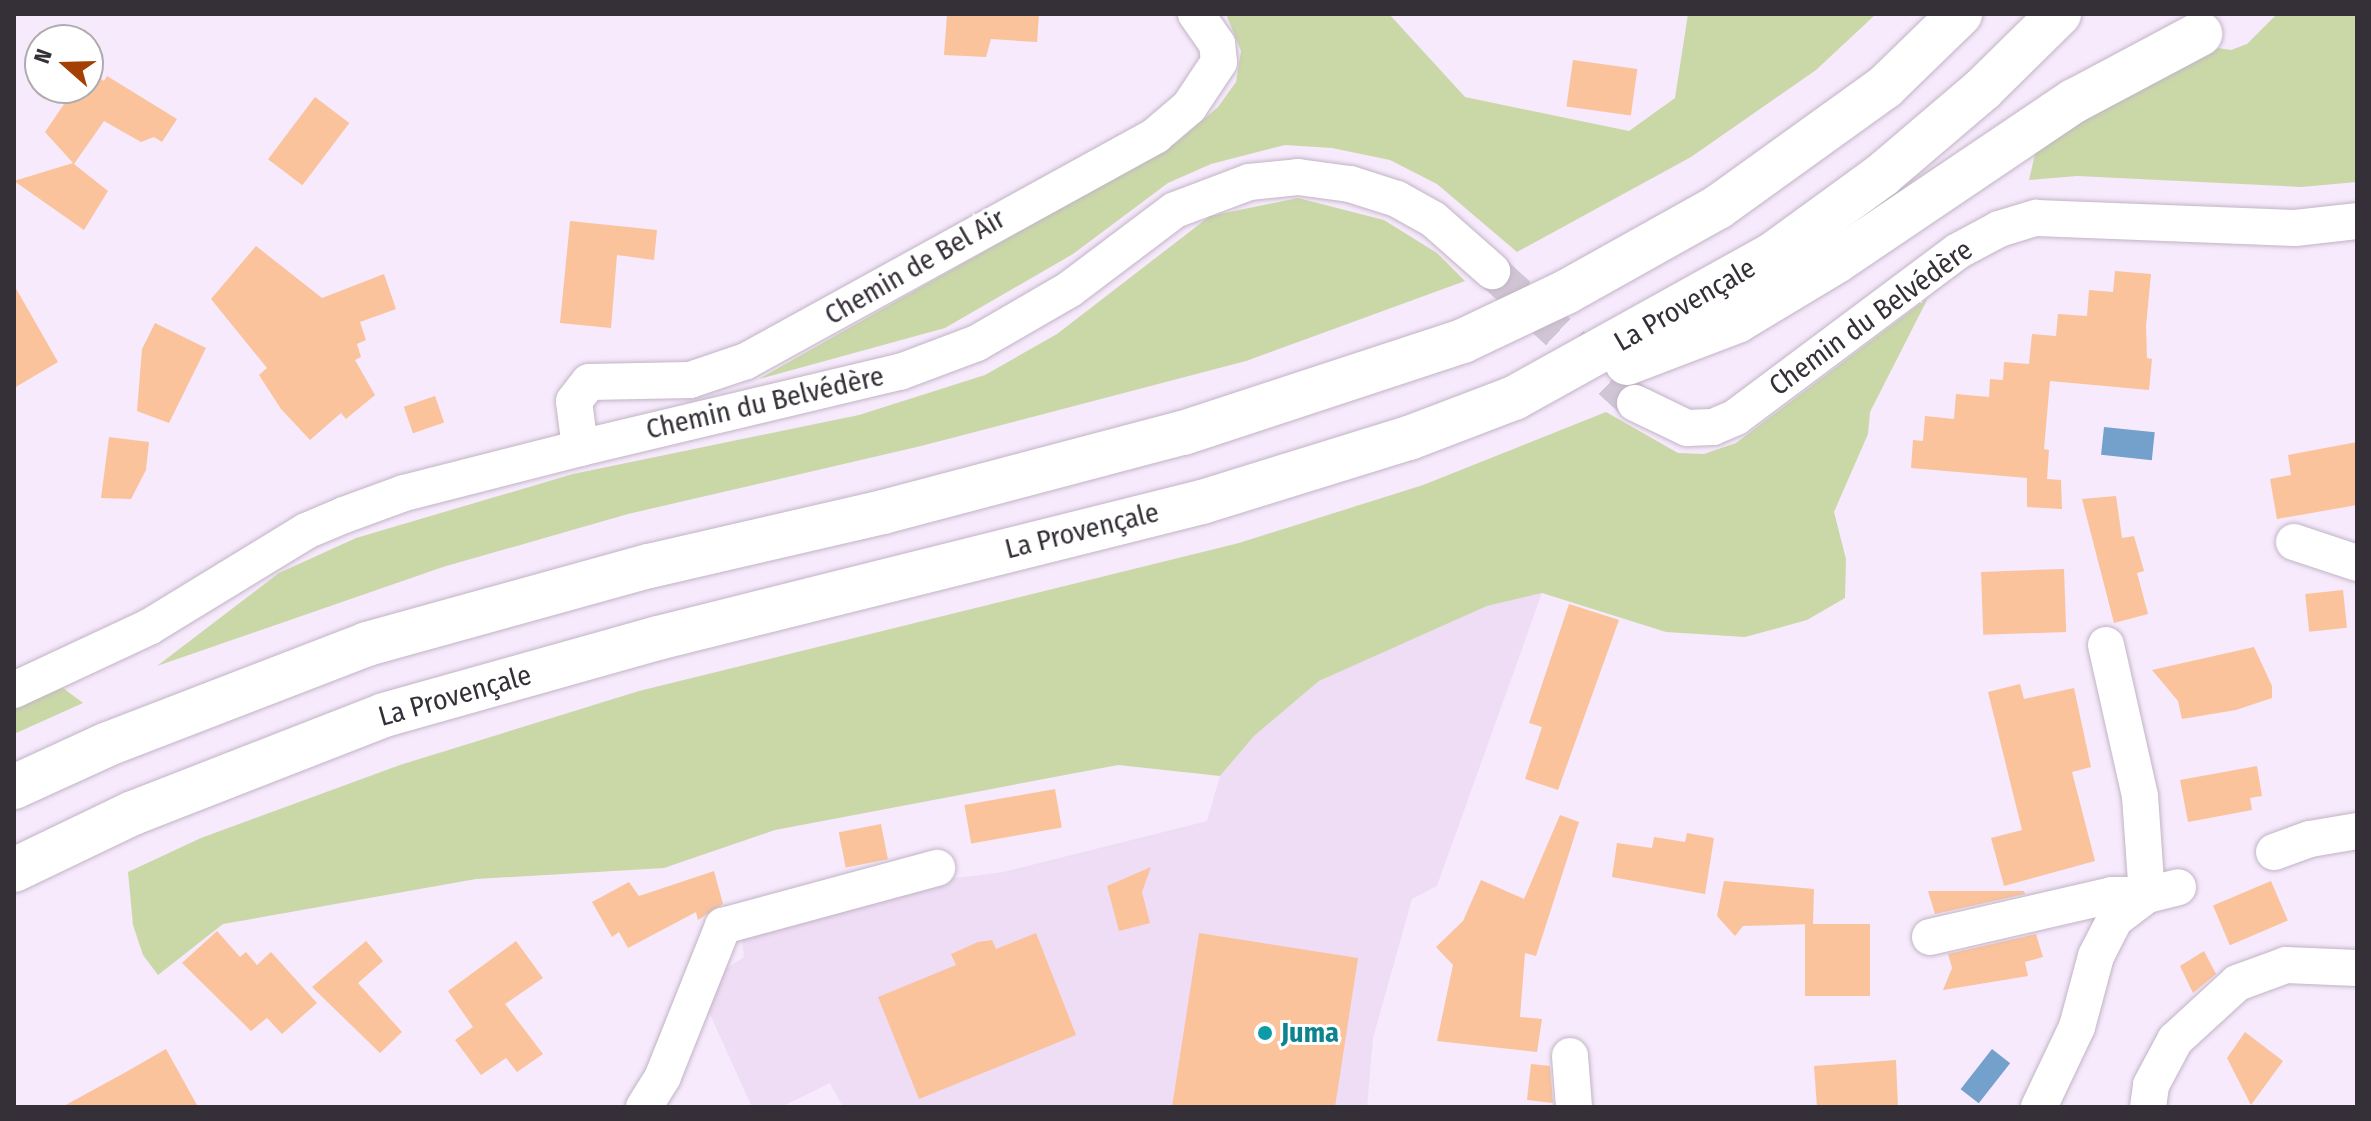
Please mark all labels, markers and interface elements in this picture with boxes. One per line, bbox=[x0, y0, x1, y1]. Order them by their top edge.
north arrow bbox=[24, 24, 104, 104]
text: N bbox=[28, 45, 58, 67]
street label: Chemin de Bel Air bbox=[819, 202, 1011, 332]
street label: Chemin du Belvédère bbox=[1763, 233, 1979, 403]
street label: La Provençale bbox=[1608, 251, 1762, 359]
street label: Chemin du Belvédère bbox=[643, 359, 887, 447]
street label: La Provençale bbox=[1002, 496, 1162, 566]
street label: La Provençale bbox=[375, 658, 535, 734]
place label: Juma bbox=[1281, 1016, 1339, 1050]
marker: Juma bbox=[1256, 1024, 1274, 1042]

